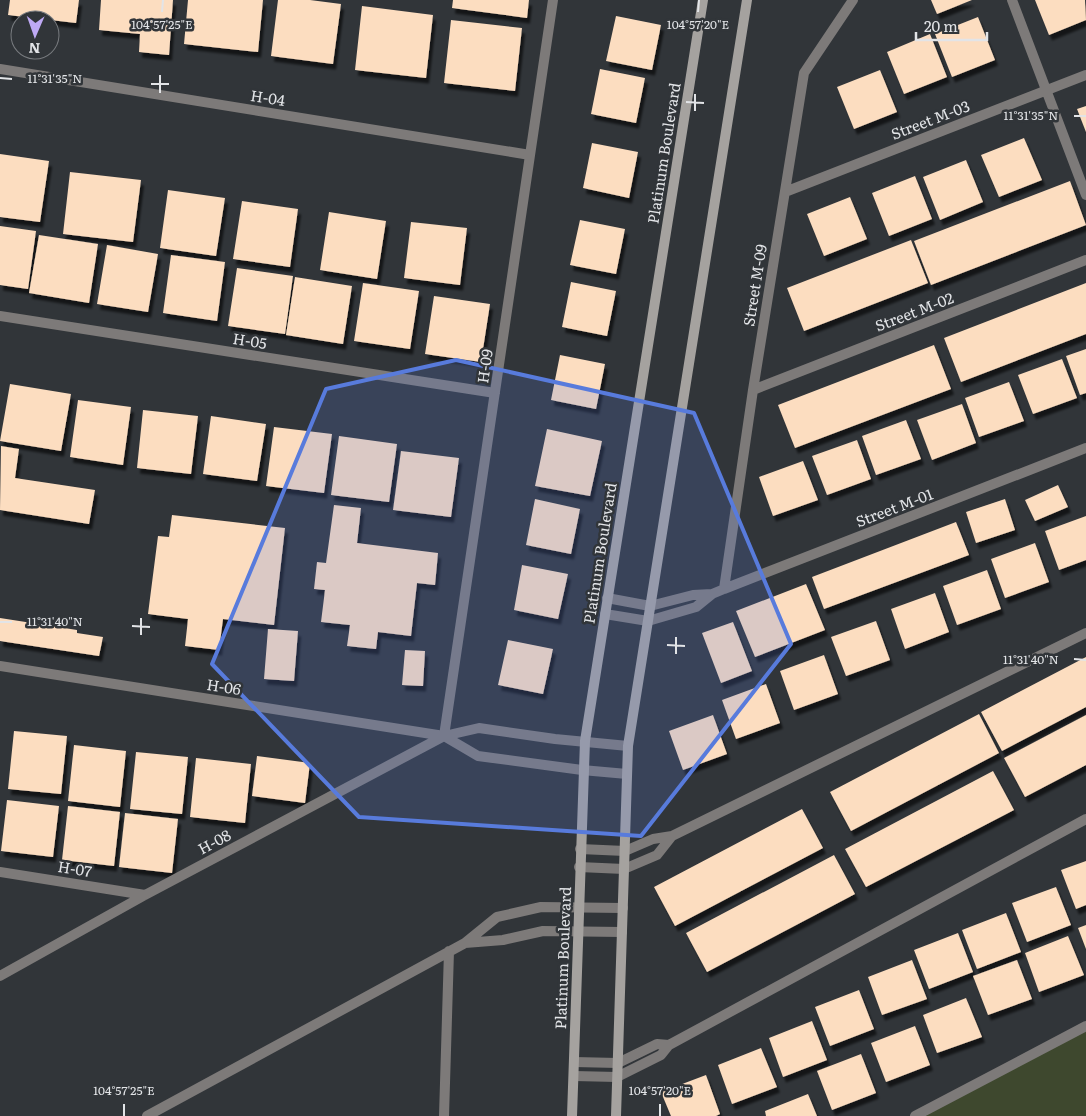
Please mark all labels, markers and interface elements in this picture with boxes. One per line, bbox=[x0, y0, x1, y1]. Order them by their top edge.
north arrow bbox=[10, 10, 60, 60]
scale bar bbox=[916, 10, 987, 42]
text: 20 m bbox=[924, 14, 958, 37]
text: 104°57'25"E bbox=[131, 15, 193, 33]
text: 104°57'20"E bbox=[667, 15, 730, 33]
text: N bbox=[28, 39, 41, 59]
text: 11°31'35"N bbox=[28, 69, 82, 87]
street label: Platinum Boulevard bbox=[640, 81, 686, 225]
street label: H-04 bbox=[249, 83, 287, 111]
street label: Street M-03 bbox=[887, 93, 973, 145]
text: 11°31'35"N bbox=[1004, 106, 1058, 124]
street label: Street M-09 bbox=[736, 242, 772, 328]
street label: Street M-02 bbox=[871, 285, 957, 337]
street label: H-05 bbox=[231, 326, 269, 354]
street label: H-09 bbox=[470, 347, 498, 385]
street label: Platinum Boulevard bbox=[576, 481, 622, 625]
street label: Street M-01 bbox=[852, 482, 936, 532]
text: 11°31'40"N bbox=[27, 612, 83, 630]
text: 11°31'40"N bbox=[1003, 650, 1059, 668]
street label: H-06 bbox=[205, 672, 243, 700]
street label: H-08 bbox=[193, 823, 235, 859]
street label: H-07 bbox=[56, 854, 94, 882]
street label: Platinum Boulevard bbox=[548, 886, 576, 1030]
text: 104°57'25"E bbox=[93, 1081, 155, 1099]
text: 104°57'20"E bbox=[629, 1081, 692, 1099]

